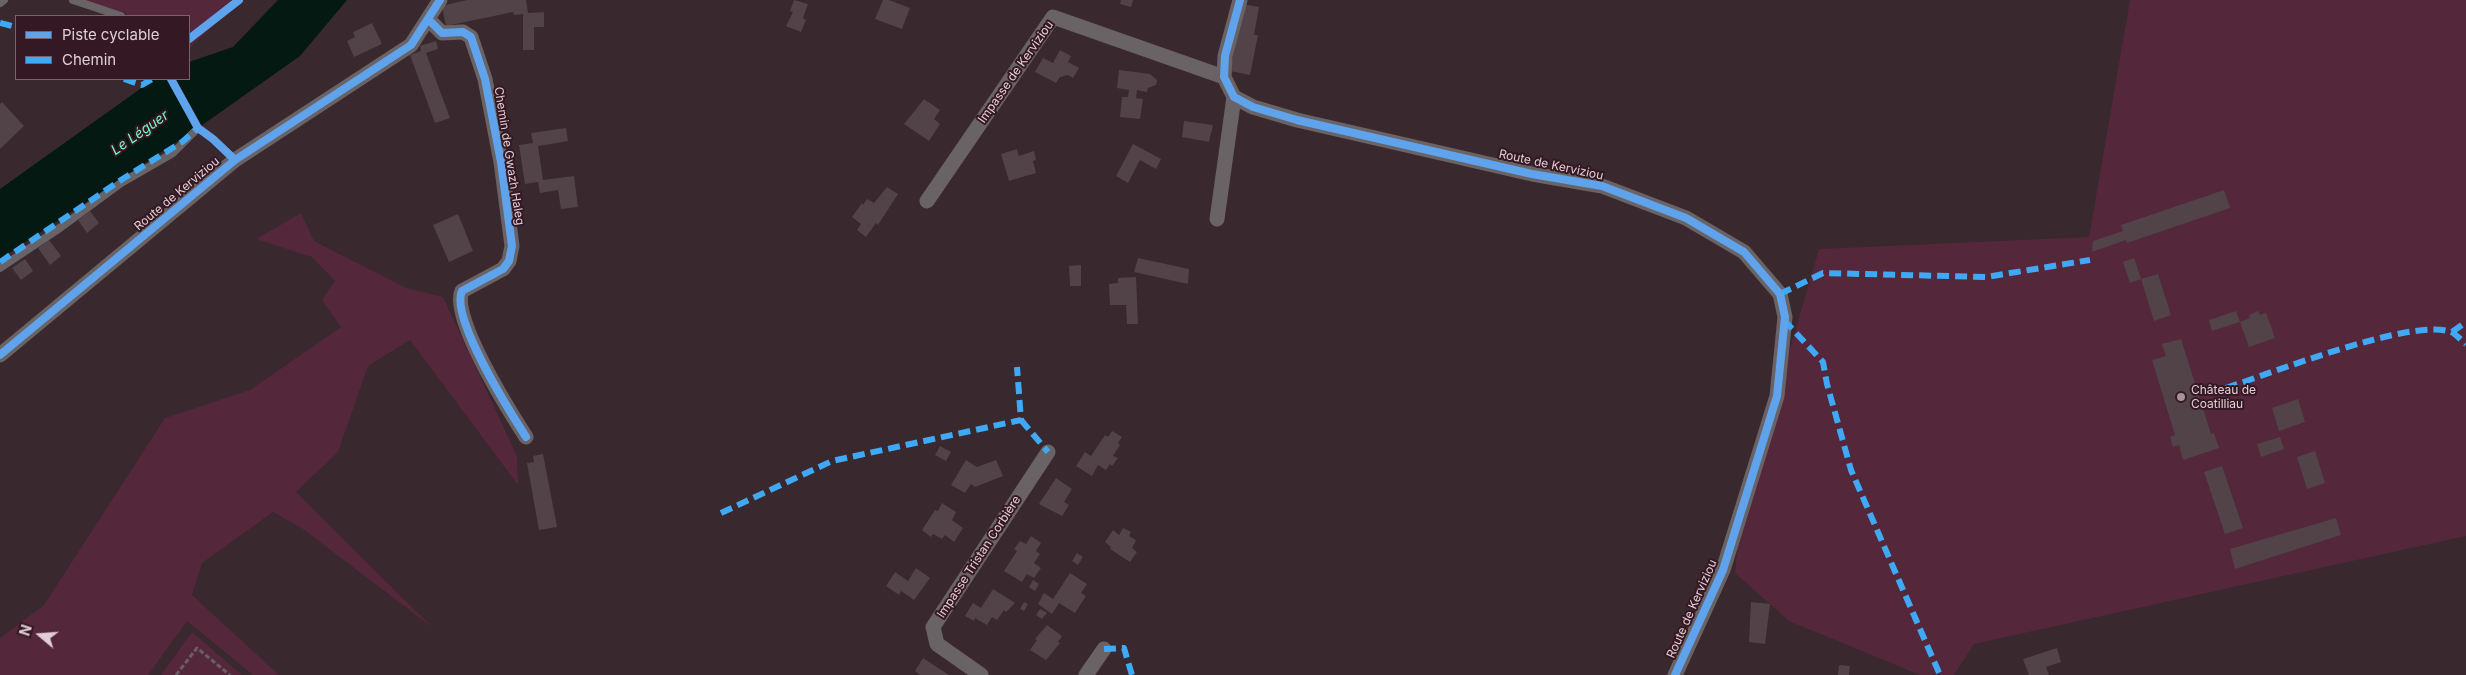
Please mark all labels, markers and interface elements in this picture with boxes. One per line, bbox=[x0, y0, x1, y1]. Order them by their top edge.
legend bbox=[15, 15, 190, 80]
street label: Impasse de Kerviziou bbox=[975, 18, 1057, 126]
text: Piste cyclable bbox=[62, 25, 159, 44]
text: Chemin bbox=[62, 50, 116, 69]
street label: Chemin de Gwazh Haleg bbox=[491, 86, 527, 226]
water label: Le Léguer bbox=[108, 107, 172, 159]
street label: Route de Kerviziou bbox=[1497, 147, 1605, 183]
street label: Route de Kerviziou bbox=[132, 154, 222, 234]
place label: Château de Coatilliau bbox=[2191, 383, 2256, 411]
marker: Château de Coatilliau bbox=[2175, 391, 2187, 403]
street label: Impasse Tristan Corbière bbox=[934, 493, 1024, 621]
street label: Route de Kerviziou bbox=[1664, 557, 1720, 661]
north arrow bbox=[15, 610, 65, 660]
text: N bbox=[16, 623, 35, 638]

